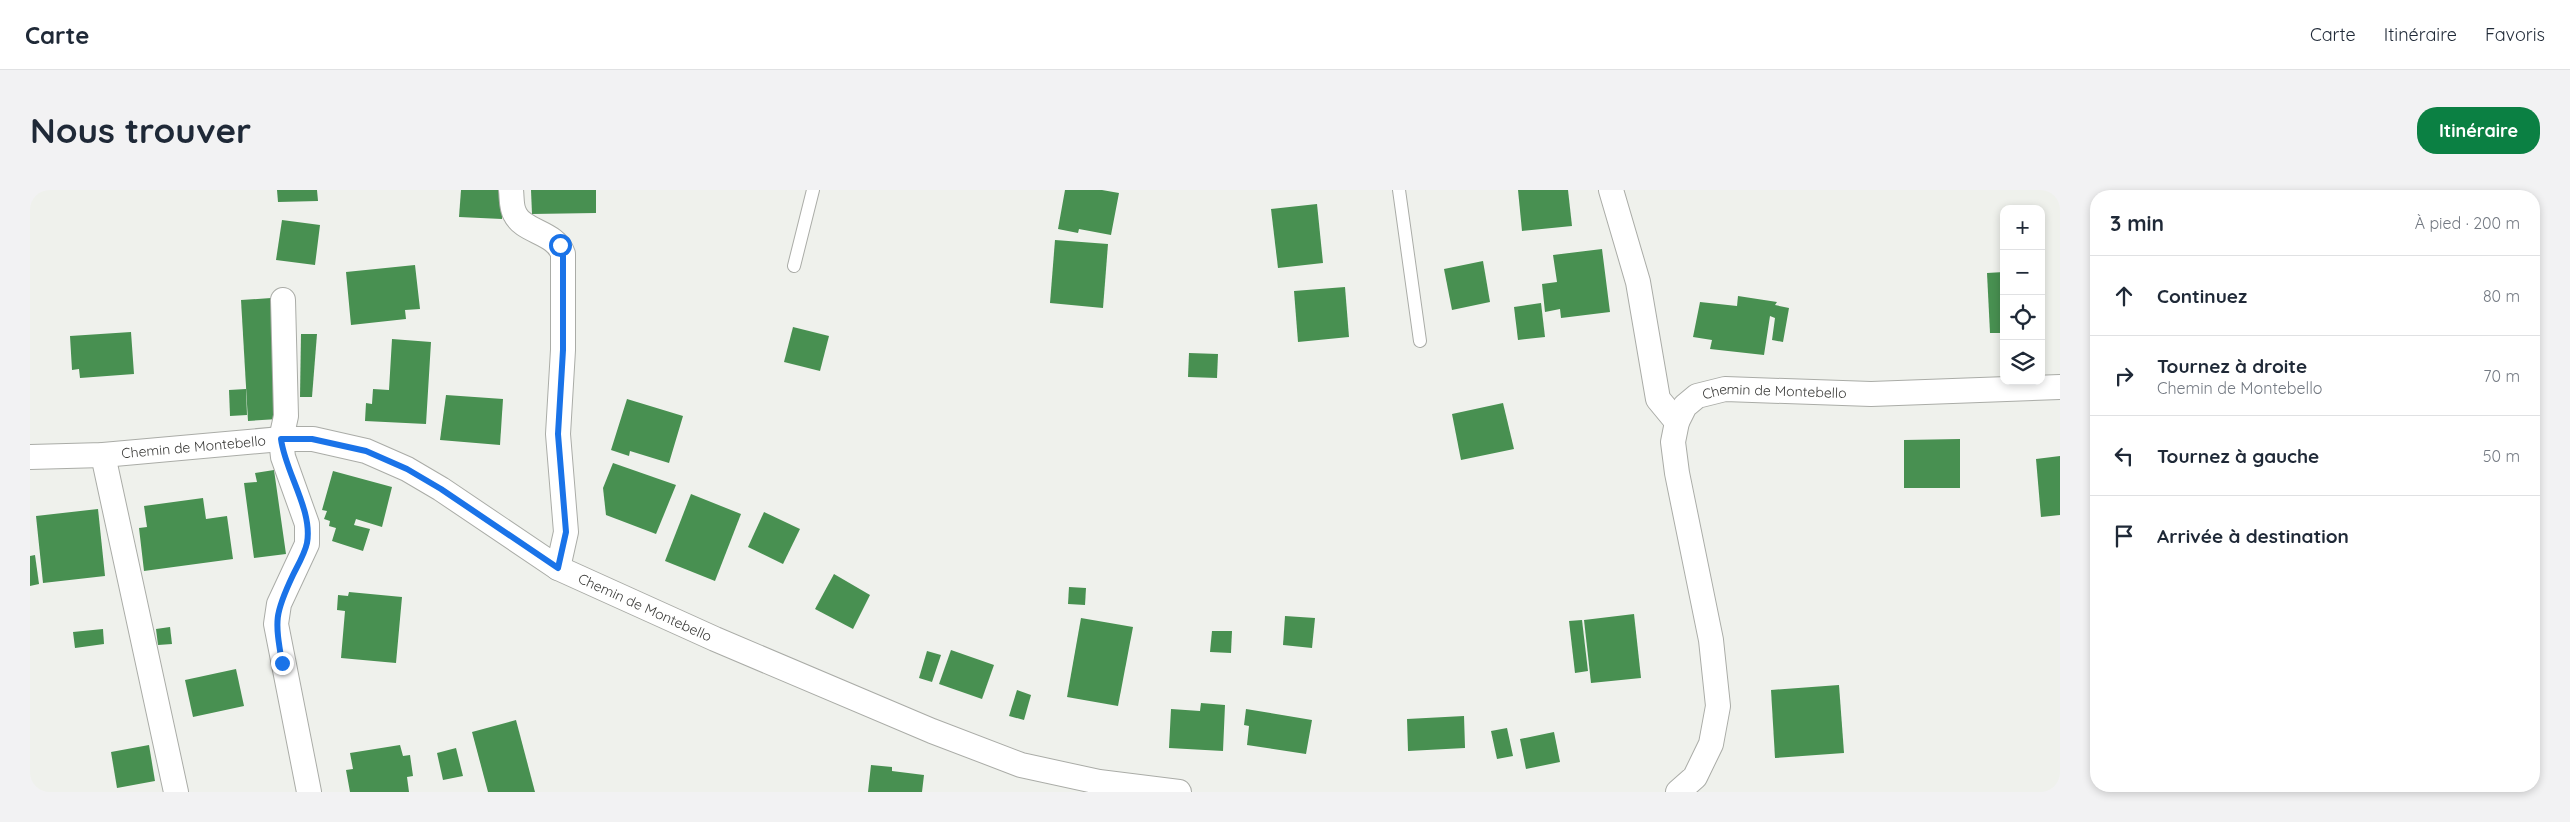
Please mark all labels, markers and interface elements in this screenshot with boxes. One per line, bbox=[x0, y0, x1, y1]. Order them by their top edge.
text: Carte bbox=[25, 20, 89, 50]
text: Carte bbox=[2310, 23, 2356, 46]
text: Itinéraire bbox=[2384, 23, 2457, 46]
text: Favoris bbox=[2485, 23, 2545, 46]
button: Itinéraire bbox=[2417, 107, 2540, 154]
text: Nous trouver bbox=[30, 108, 251, 152]
map controls bbox=[2000, 205, 2045, 385]
button: + bbox=[2000, 205, 2045, 250]
text: 3 min bbox=[2110, 210, 2164, 236]
text: À pied · 200 m bbox=[2415, 213, 2520, 233]
route start bbox=[549, 234, 572, 257]
button: − bbox=[2000, 250, 2045, 295]
icon: ahead bbox=[2110, 282, 2138, 310]
text: Continuez bbox=[2157, 284, 2247, 308]
text: 80 m bbox=[2483, 286, 2520, 306]
button: locate bbox=[2000, 295, 2045, 340]
button: layers bbox=[2000, 340, 2045, 385]
text: Tournez à droite bbox=[2157, 354, 2307, 378]
icon: right bbox=[2110, 362, 2138, 390]
text: 70 m bbox=[2483, 366, 2520, 386]
text: Chemin de Montebello bbox=[2157, 378, 2322, 398]
street label: Chemin de Montebello bbox=[1700, 380, 1847, 403]
street label: Chemin de Montebello bbox=[121, 431, 267, 462]
icon: left bbox=[2110, 442, 2138, 470]
text: Tournez à gauche bbox=[2157, 444, 2319, 468]
text: 50 m bbox=[2483, 446, 2520, 466]
icon: arrive bbox=[2110, 522, 2138, 550]
text: Arrivée à destination bbox=[2157, 524, 2349, 548]
street label: Chemin de Montebello bbox=[575, 569, 715, 645]
route end bbox=[271, 652, 294, 675]

